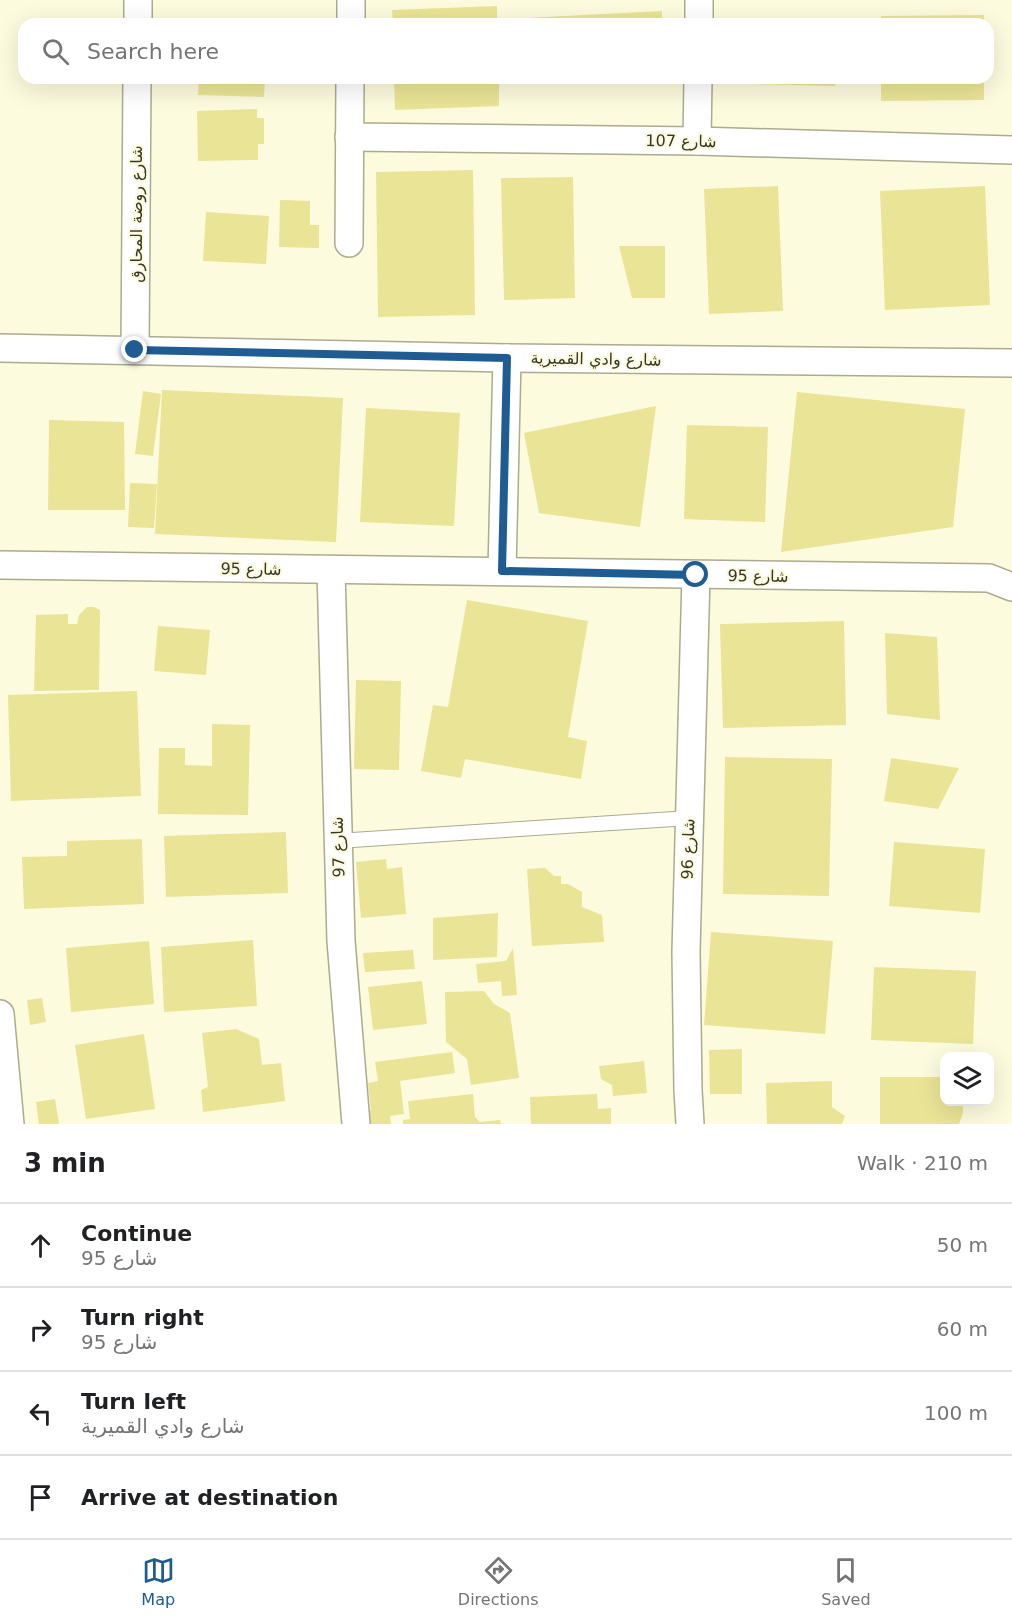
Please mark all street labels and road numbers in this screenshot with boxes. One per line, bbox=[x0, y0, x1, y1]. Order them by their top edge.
street label: شارع 107 bbox=[645, 131, 717, 152]
street label: شارع روضة المحارق bbox=[127, 145, 147, 283]
street label: شارع وادي القميرية bbox=[530, 348, 662, 371]
street label: شارع 95 bbox=[220, 559, 282, 580]
street label: شارع 95 bbox=[727, 566, 789, 587]
street label: شارع 97 bbox=[327, 816, 350, 878]
street label: شارع 96 bbox=[677, 818, 700, 880]

